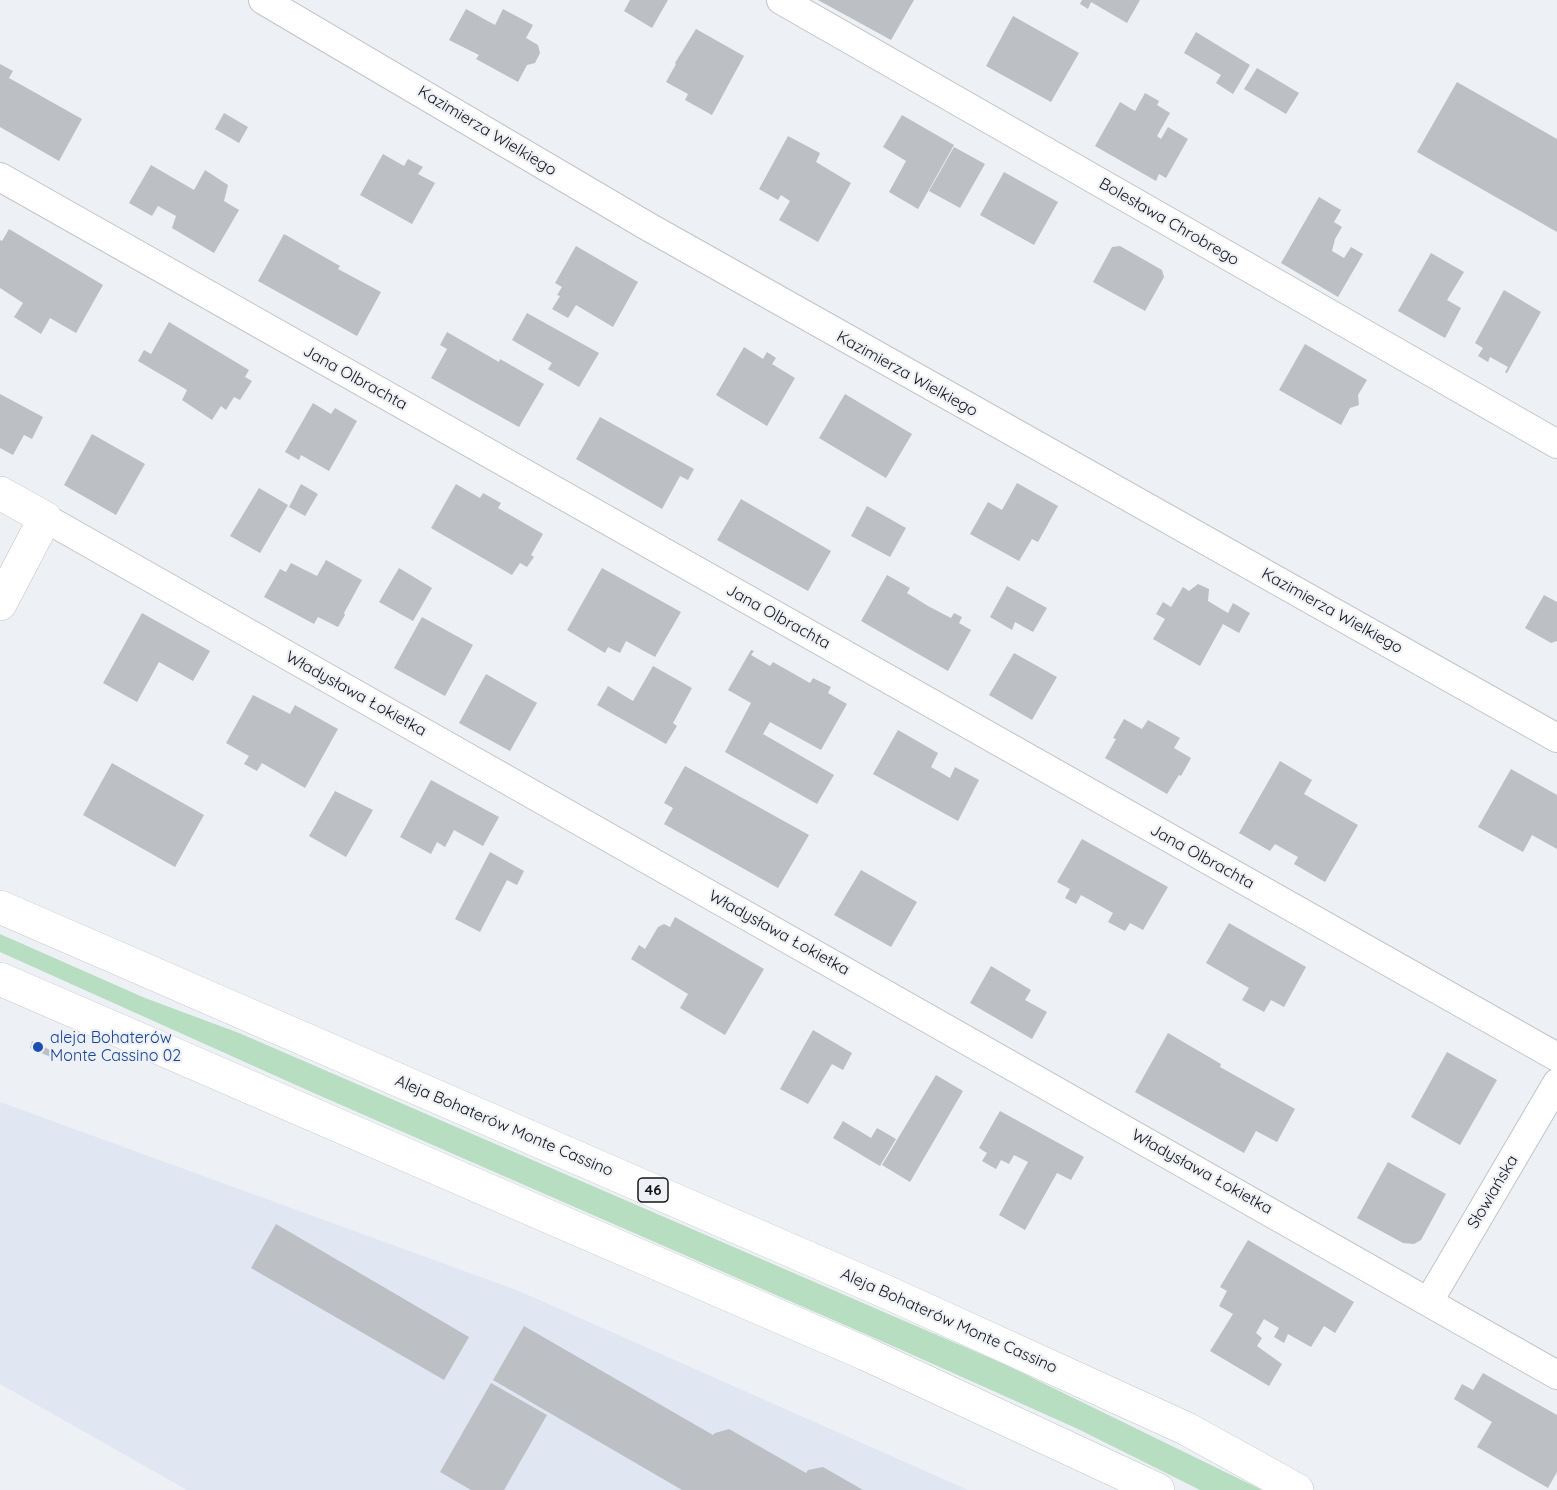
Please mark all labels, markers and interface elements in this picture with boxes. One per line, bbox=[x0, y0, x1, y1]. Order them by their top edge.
street label: Kazimierza Wielkiego bbox=[414, 82, 560, 180]
street label: Bolesława Chrobrego bbox=[1096, 174, 1242, 270]
street label: Kazimierza Wielkiego bbox=[833, 327, 981, 421]
street label: Jana Olbrachta bbox=[300, 341, 410, 415]
street label: Kazimierza Wielkiego bbox=[1258, 564, 1406, 658]
street label: Jana Olbrachta bbox=[723, 580, 833, 654]
street label: Władysława Łokietka bbox=[282, 647, 430, 741]
street label: Jana Olbrachta bbox=[1147, 820, 1257, 894]
street label: Władysława Łokietka bbox=[705, 886, 853, 980]
place label: aleja Bohaterów Monte Cassino 02 bbox=[50, 1028, 181, 1066]
marker: aleja Bohaterów Monte Cassino 02 bbox=[31, 1040, 45, 1054]
street label: Aleja Bohaterów Monte Cassino bbox=[392, 1071, 616, 1181]
street label: Władysława Łokietka bbox=[1128, 1125, 1276, 1219]
street label: Słowiańska bbox=[1464, 1152, 1522, 1232]
road number: 46 bbox=[638, 1178, 668, 1202]
street label: Aleja Bohaterów Monte Cassino bbox=[838, 1264, 1060, 1378]

